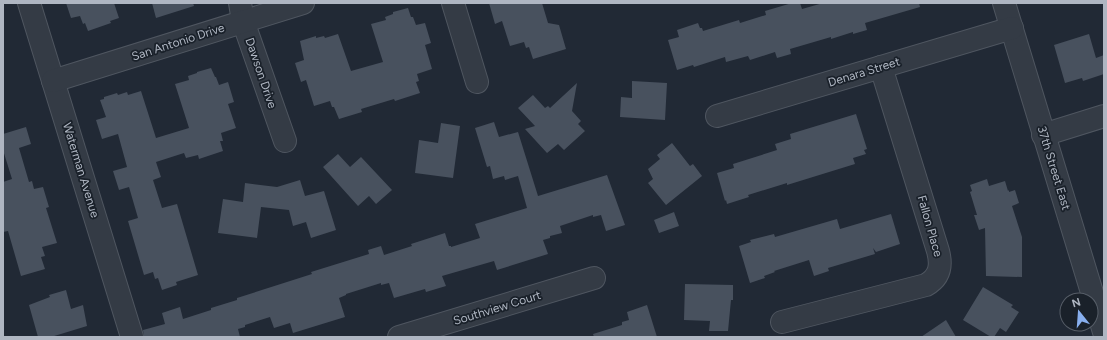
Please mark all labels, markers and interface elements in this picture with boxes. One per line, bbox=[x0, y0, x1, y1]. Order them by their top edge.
street label: San Antonio Drive bbox=[130, 20, 227, 64]
street label: Dawson Drive bbox=[242, 36, 280, 111]
street label: Denara Street bbox=[826, 54, 902, 90]
street label: Waterman Avenue bbox=[60, 121, 102, 220]
street label: 37th Street East bbox=[1035, 124, 1074, 212]
street label: Fallon Place bbox=[915, 194, 946, 259]
street label: Southview Court bbox=[452, 288, 543, 328]
north arrow bbox=[1059, 292, 1099, 332]
text: N bbox=[1070, 295, 1082, 310]

